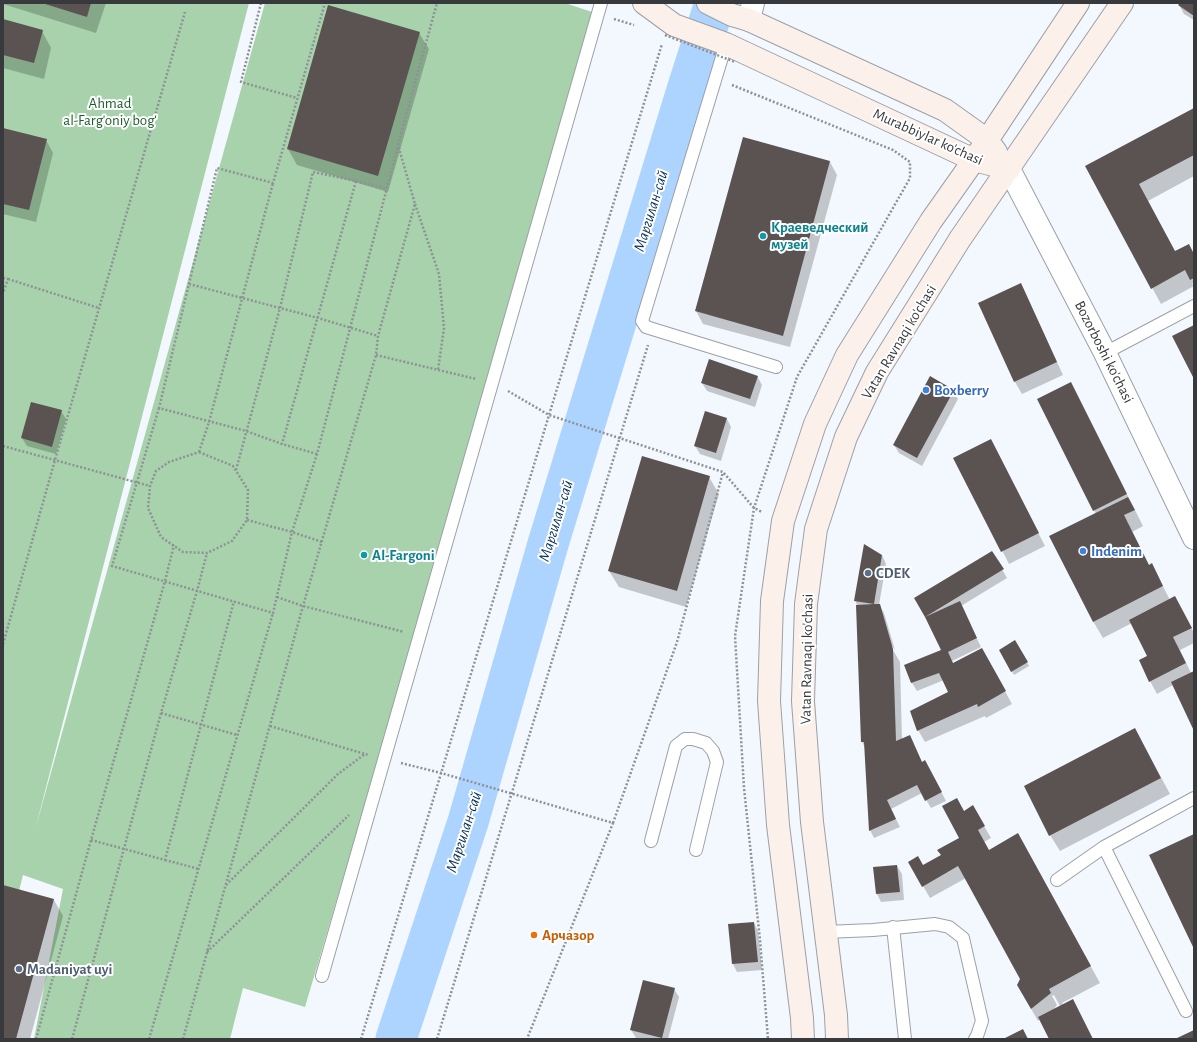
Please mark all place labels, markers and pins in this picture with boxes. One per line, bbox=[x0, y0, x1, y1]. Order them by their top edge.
place label: Краеведческий музей bbox=[771, 218, 869, 253]
marker: Краеведческий музей bbox=[758, 231, 768, 241]
place label: Boxberry bbox=[934, 381, 989, 399]
marker: Boxberry bbox=[921, 385, 931, 395]
place label: Indenim bbox=[1091, 542, 1142, 560]
place label: Al-Fargoni bbox=[372, 546, 435, 564]
marker: Indenim bbox=[1078, 546, 1088, 556]
marker: Al-Fargoni bbox=[359, 550, 369, 560]
place label: CDEK bbox=[876, 564, 910, 582]
marker: CDEK bbox=[863, 568, 873, 578]
place label: Арчазор bbox=[542, 926, 594, 944]
marker: Арчазор bbox=[529, 930, 539, 940]
place label: Madaniyat uyi bbox=[27, 960, 112, 978]
marker: Madaniyat uyi bbox=[14, 964, 24, 974]

